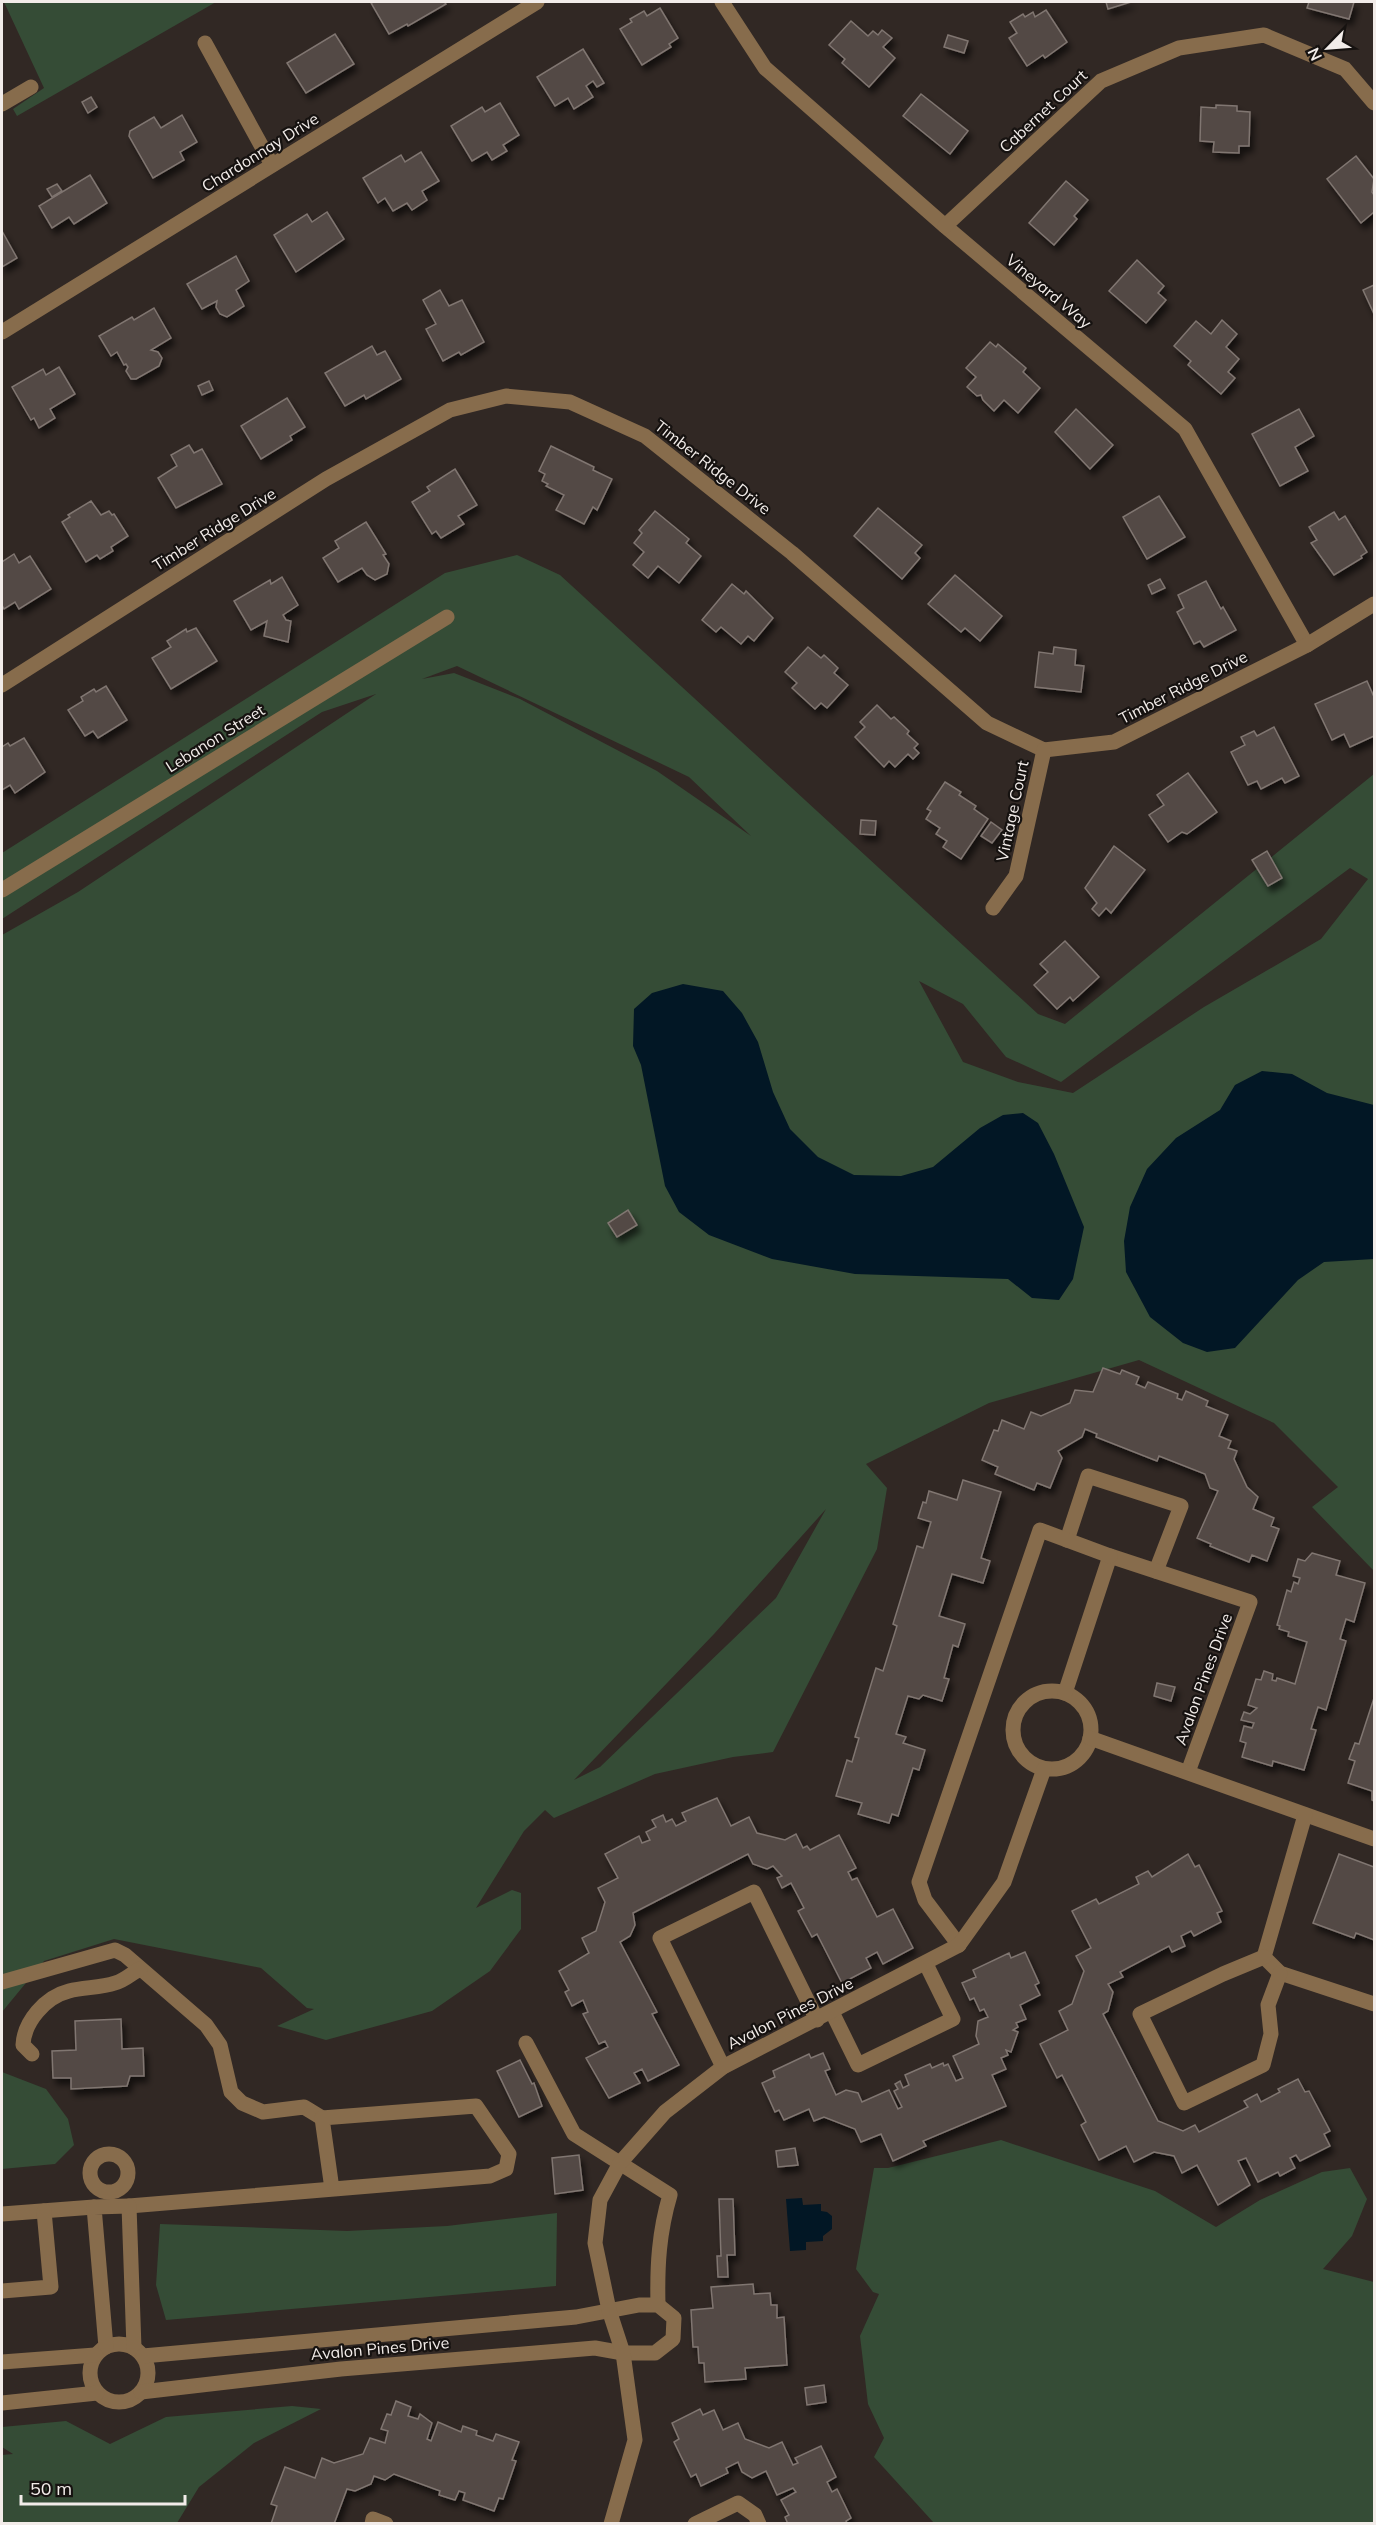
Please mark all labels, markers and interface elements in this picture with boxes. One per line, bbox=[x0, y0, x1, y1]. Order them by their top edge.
north arrow bbox=[1298, 18, 1358, 78]
text: N bbox=[1303, 45, 1326, 64]
street label: Cabernet Court bbox=[995, 65, 1091, 157]
street label: Chardonnay Drive bbox=[198, 108, 322, 196]
street label: Vineyard Way bbox=[1002, 250, 1096, 333]
street label: Timber Ridge Drive bbox=[651, 416, 775, 518]
street label: Timber Ridge Drive bbox=[149, 483, 279, 575]
street label: Timber Ridge Drive bbox=[1115, 646, 1251, 728]
street label: Lebanon Street bbox=[162, 699, 268, 776]
street label: Vintage Court bbox=[992, 758, 1033, 863]
street label: Avalon Pines Drive bbox=[1170, 1610, 1236, 1748]
street label: Avalon Pines Drive bbox=[724, 1973, 856, 2053]
street label: Avalon Pines Drive bbox=[310, 2332, 450, 2364]
scale bar bbox=[21, 2468, 184, 2506]
text: 50 m bbox=[30, 2477, 72, 2500]

